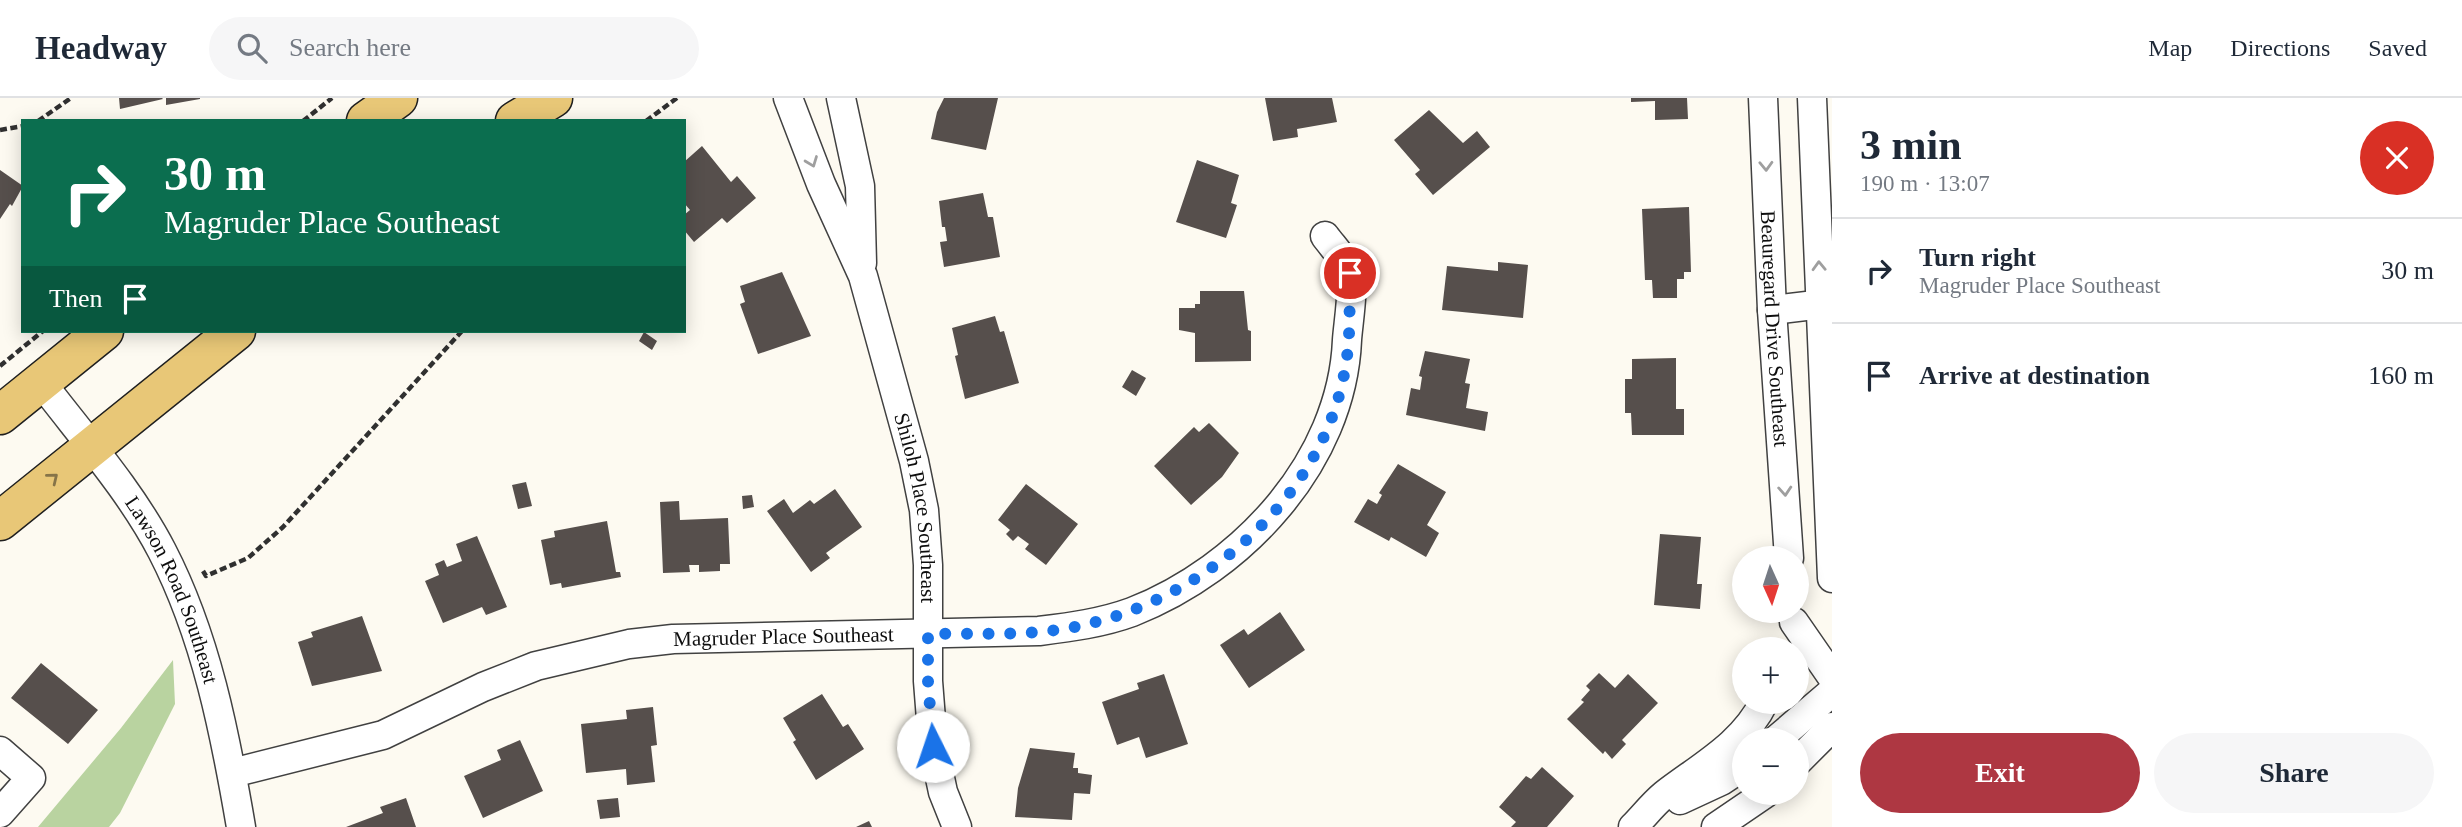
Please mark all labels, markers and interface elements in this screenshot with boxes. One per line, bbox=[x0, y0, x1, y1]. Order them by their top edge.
search box bbox=[209, 17, 699, 80]
icon: search bbox=[233, 29, 271, 67]
text: Headway bbox=[35, 30, 167, 66]
text: Search here bbox=[289, 33, 411, 62]
text: Map bbox=[2148, 35, 2192, 61]
text: Directions bbox=[2230, 35, 2330, 61]
text: Saved bbox=[2368, 35, 2427, 61]
button: close bbox=[2360, 121, 2434, 195]
text: 3 min bbox=[1860, 122, 1962, 168]
text: 30 m bbox=[164, 146, 266, 201]
icon: right bbox=[49, 147, 140, 238]
one-way arrow bbox=[804, 155, 818, 167]
one-way arrow bbox=[1759, 161, 1774, 172]
text: 190 m · 13:07 bbox=[1860, 171, 1990, 196]
text: Magruder Place Southeast bbox=[164, 204, 500, 240]
street label: Beauregard Drive Southeast bbox=[1756, 210, 1793, 448]
pin bbox=[1320, 243, 1380, 303]
text: Turn right bbox=[1919, 243, 2036, 272]
icon: right bbox=[1860, 252, 1898, 290]
icon: arrive bbox=[1331, 254, 1369, 292]
text: 30 m bbox=[2381, 256, 2434, 285]
one-way arrow bbox=[1811, 260, 1826, 271]
text: Magruder Place Southeast bbox=[1919, 273, 2160, 298]
icon: arrive bbox=[116, 280, 154, 318]
text: Then bbox=[49, 284, 102, 313]
icon: arrive bbox=[1860, 357, 1898, 395]
text: Arrive at destination bbox=[1919, 361, 2150, 390]
text: 160 m bbox=[2368, 361, 2434, 390]
street label: Shiloh Place Southeast bbox=[889, 410, 940, 603]
one-way arrow bbox=[45, 473, 57, 486]
one-way arrow bbox=[1777, 486, 1792, 497]
street label: Lawson Road Southeast bbox=[120, 492, 223, 686]
north arrow bbox=[1732, 546, 1810, 623]
map controls bbox=[1732, 546, 1809, 805]
street label: Magruder Place Southeast bbox=[673, 622, 894, 651]
button: + bbox=[1732, 637, 1809, 714]
position arrow bbox=[896, 709, 970, 783]
button: − bbox=[1732, 728, 1809, 805]
button: Exit bbox=[1860, 733, 2140, 813]
button: Share bbox=[2154, 733, 2434, 813]

